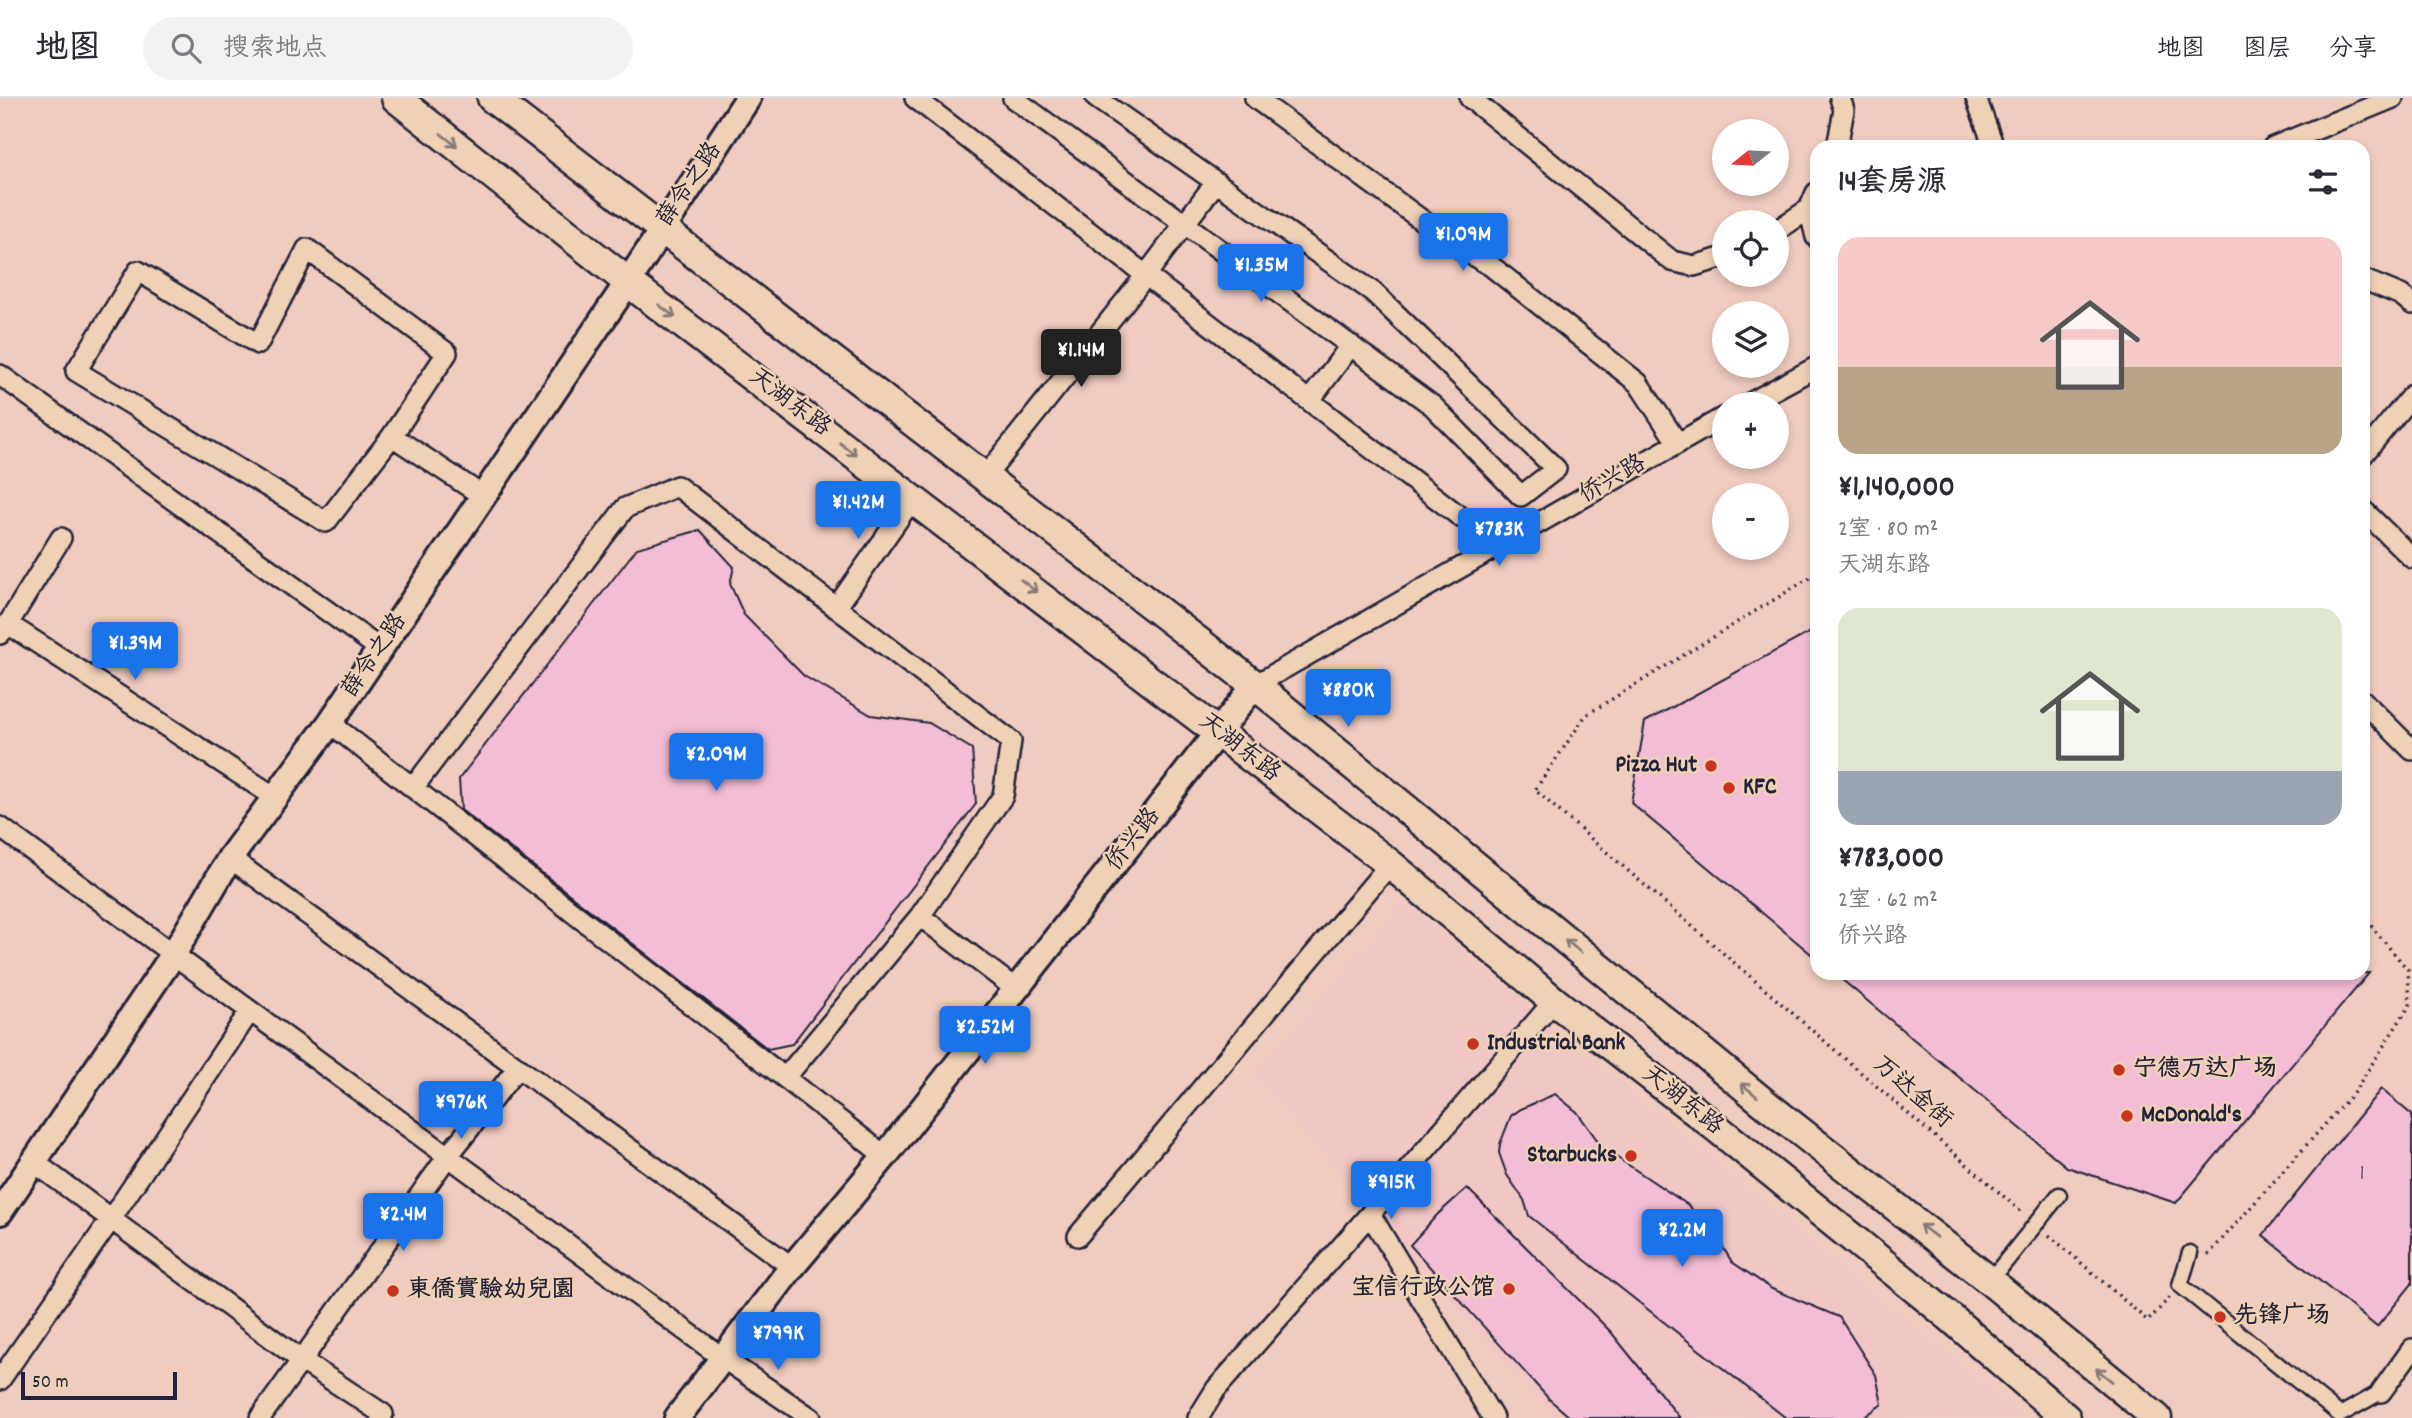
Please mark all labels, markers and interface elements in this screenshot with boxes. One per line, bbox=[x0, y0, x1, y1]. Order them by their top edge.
search box bbox=[143, 17, 633, 80]
text: 地图 bbox=[35, 27, 101, 74]
icon: search bbox=[167, 29, 205, 67]
text: 搜索地点 bbox=[223, 31, 327, 68]
text: 地图 bbox=[2157, 33, 2205, 67]
text: 图层 bbox=[2243, 33, 2291, 67]
text: 分享 bbox=[2329, 33, 2377, 67]
north arrow bbox=[1712, 119, 1788, 196]
map controls bbox=[1712, 119, 1789, 560]
one-way arrow bbox=[440, 133, 458, 148]
street label: 薛令之路 bbox=[649, 136, 731, 234]
text: 14套房源 bbox=[1838, 163, 1947, 206]
icon: filters bbox=[2304, 163, 2342, 201]
button: locate bbox=[1712, 210, 1789, 287]
pin: ¥1.09M bbox=[1406, 214, 1520, 273]
text: ¥1.09M bbox=[1435, 219, 1491, 252]
pin: ¥1.35M bbox=[1204, 244, 1318, 304]
text: ¥1.35M bbox=[1234, 250, 1288, 283]
icon: home bbox=[2027, 282, 2153, 408]
button: layers bbox=[1712, 301, 1789, 378]
one-way arrow bbox=[657, 304, 676, 319]
pin: ¥1.14M bbox=[1024, 330, 1138, 389]
text: ¥1.14M bbox=[1057, 335, 1105, 368]
street label: 天湖东路 bbox=[740, 361, 838, 445]
button: + bbox=[1712, 392, 1789, 469]
one-way arrow bbox=[838, 441, 857, 456]
street label: 侨兴路 bbox=[1573, 447, 1653, 513]
text: ¥1,140,000 bbox=[1838, 468, 1955, 511]
pin: ¥1.42M bbox=[801, 482, 915, 541]
button: − bbox=[1712, 483, 1789, 560]
text: ¥1.42M bbox=[831, 487, 885, 520]
pin: ¥783K bbox=[1450, 508, 1548, 568]
text: ¥783K bbox=[1474, 514, 1524, 547]
text: 2室 · 80 m² bbox=[1838, 514, 1938, 547]
text: 天湖东路 bbox=[1838, 550, 1930, 583]
one-way arrow bbox=[1019, 579, 1038, 594]
street label: 薛令之路 bbox=[334, 607, 416, 705]
pin: ¥1.39M bbox=[78, 622, 192, 682]
text: ¥1.39M bbox=[108, 628, 162, 661]
icon: home bbox=[2027, 653, 2153, 779]
pin: ¥880K bbox=[1299, 670, 1397, 729]
text: ¥880K bbox=[1322, 675, 1374, 708]
street label: 天湖东路 bbox=[1191, 705, 1287, 791]
pin: ¥2.09M bbox=[659, 734, 773, 793]
text: ¥2.09M bbox=[685, 739, 747, 772]
place label: Pizza Hut bbox=[1615, 749, 1697, 783]
marker: Pizza Hut bbox=[1703, 758, 1719, 774]
place label: KFC bbox=[1743, 771, 1777, 805]
marker: KFC bbox=[1721, 780, 1737, 796]
street label: 侨兴路 bbox=[1098, 801, 1170, 879]
text: ¥783,000 bbox=[1838, 839, 1944, 882]
text: 2室 · 62 m² bbox=[1838, 885, 1938, 918]
text: 侨兴路 bbox=[1838, 921, 1907, 954]
one-way arrow bbox=[1565, 938, 1583, 954]
pin: ¥2.52M bbox=[928, 1006, 1042, 1066]
text: ¥2.52M bbox=[955, 1012, 1015, 1045]
place label: Industrial Bank bbox=[1487, 1027, 1626, 1061]
marker: Industrial Bank bbox=[1465, 1036, 1481, 1052]
street label: 万达金街 bbox=[1865, 1049, 1959, 1137]
place label: 宁德万达广场 bbox=[2133, 1053, 2277, 1087]
street label: 天湖东路 bbox=[1634, 1058, 1730, 1144]
marker: 宁德万达广场 bbox=[2111, 1062, 2127, 1078]
pin: ¥976K bbox=[412, 1082, 510, 1141]
one-way arrow bbox=[1741, 1082, 1759, 1098]
text: ¥976K bbox=[435, 1087, 487, 1120]
place label: McDonald's bbox=[2141, 1099, 2242, 1133]
marker: McDonald's bbox=[2119, 1108, 2135, 1124]
place label: Starbucks bbox=[1527, 1139, 1617, 1173]
marker: Starbucks bbox=[1623, 1148, 1639, 1164]
house number: 1 bbox=[2360, 1160, 2364, 1190]
pin: ¥915K bbox=[1342, 1162, 1440, 1221]
text: ¥915K bbox=[1367, 1167, 1415, 1200]
pin: ¥2.4M bbox=[354, 1194, 452, 1253]
text: ¥2.4M bbox=[379, 1199, 427, 1232]
pin: ¥2.2M bbox=[1633, 1210, 1731, 1269]
text: ¥2.2M bbox=[1658, 1215, 1706, 1248]
one-way arrow bbox=[1919, 1224, 1937, 1239]
place label: 宝信行政公馆 bbox=[1351, 1272, 1495, 1306]
place label: 東僑實驗幼兒園 bbox=[407, 1274, 575, 1308]
marker: 宝信行政公馆 bbox=[1501, 1281, 1517, 1297]
marker: 東僑實驗幼兒園 bbox=[385, 1283, 401, 1299]
place label: 先锋广场 bbox=[2234, 1300, 2330, 1334]
marker: 先锋广场 bbox=[2212, 1309, 2228, 1325]
pin: ¥799K bbox=[729, 1312, 827, 1372]
text: ¥799K bbox=[752, 1318, 804, 1351]
one-way arrow bbox=[2096, 1367, 2114, 1382]
scale bar bbox=[21, 1369, 177, 1401]
text: 50 m bbox=[32, 1370, 69, 1397]

